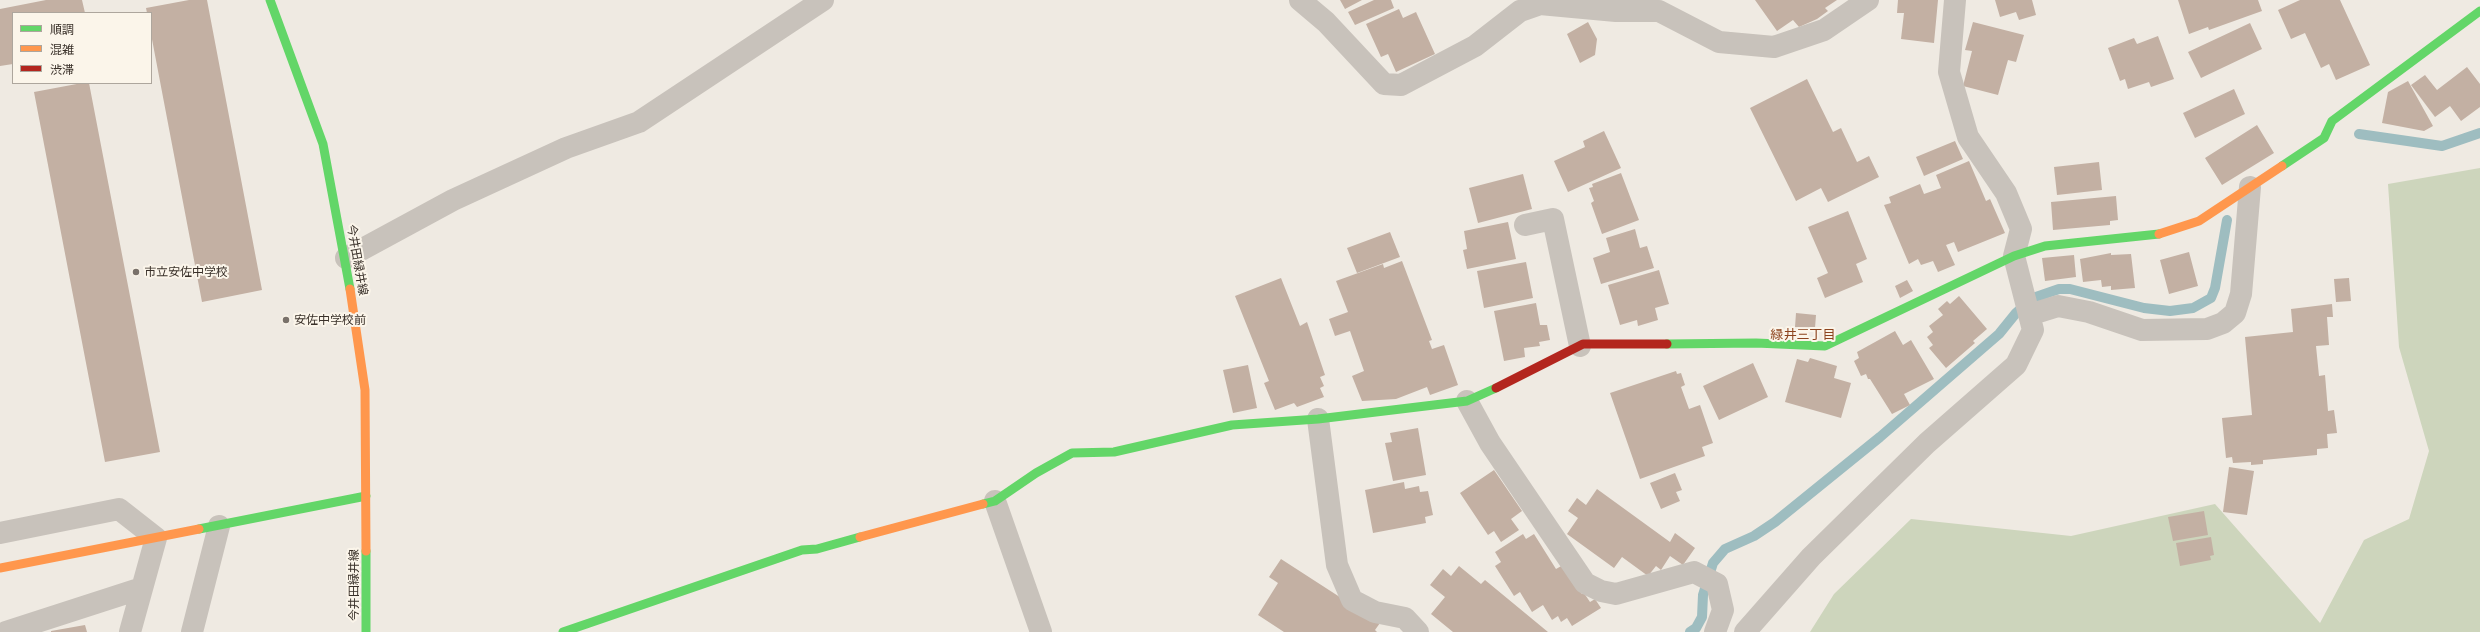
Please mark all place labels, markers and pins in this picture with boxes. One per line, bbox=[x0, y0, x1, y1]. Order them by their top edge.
place label: 市立安佐中学校 bbox=[144, 265, 228, 279]
marker: 市立安佐中学校 bbox=[131, 267, 141, 277]
place label: 安佐中学校前 bbox=[294, 313, 366, 327]
marker: 安佐中学校前 bbox=[281, 315, 291, 325]

